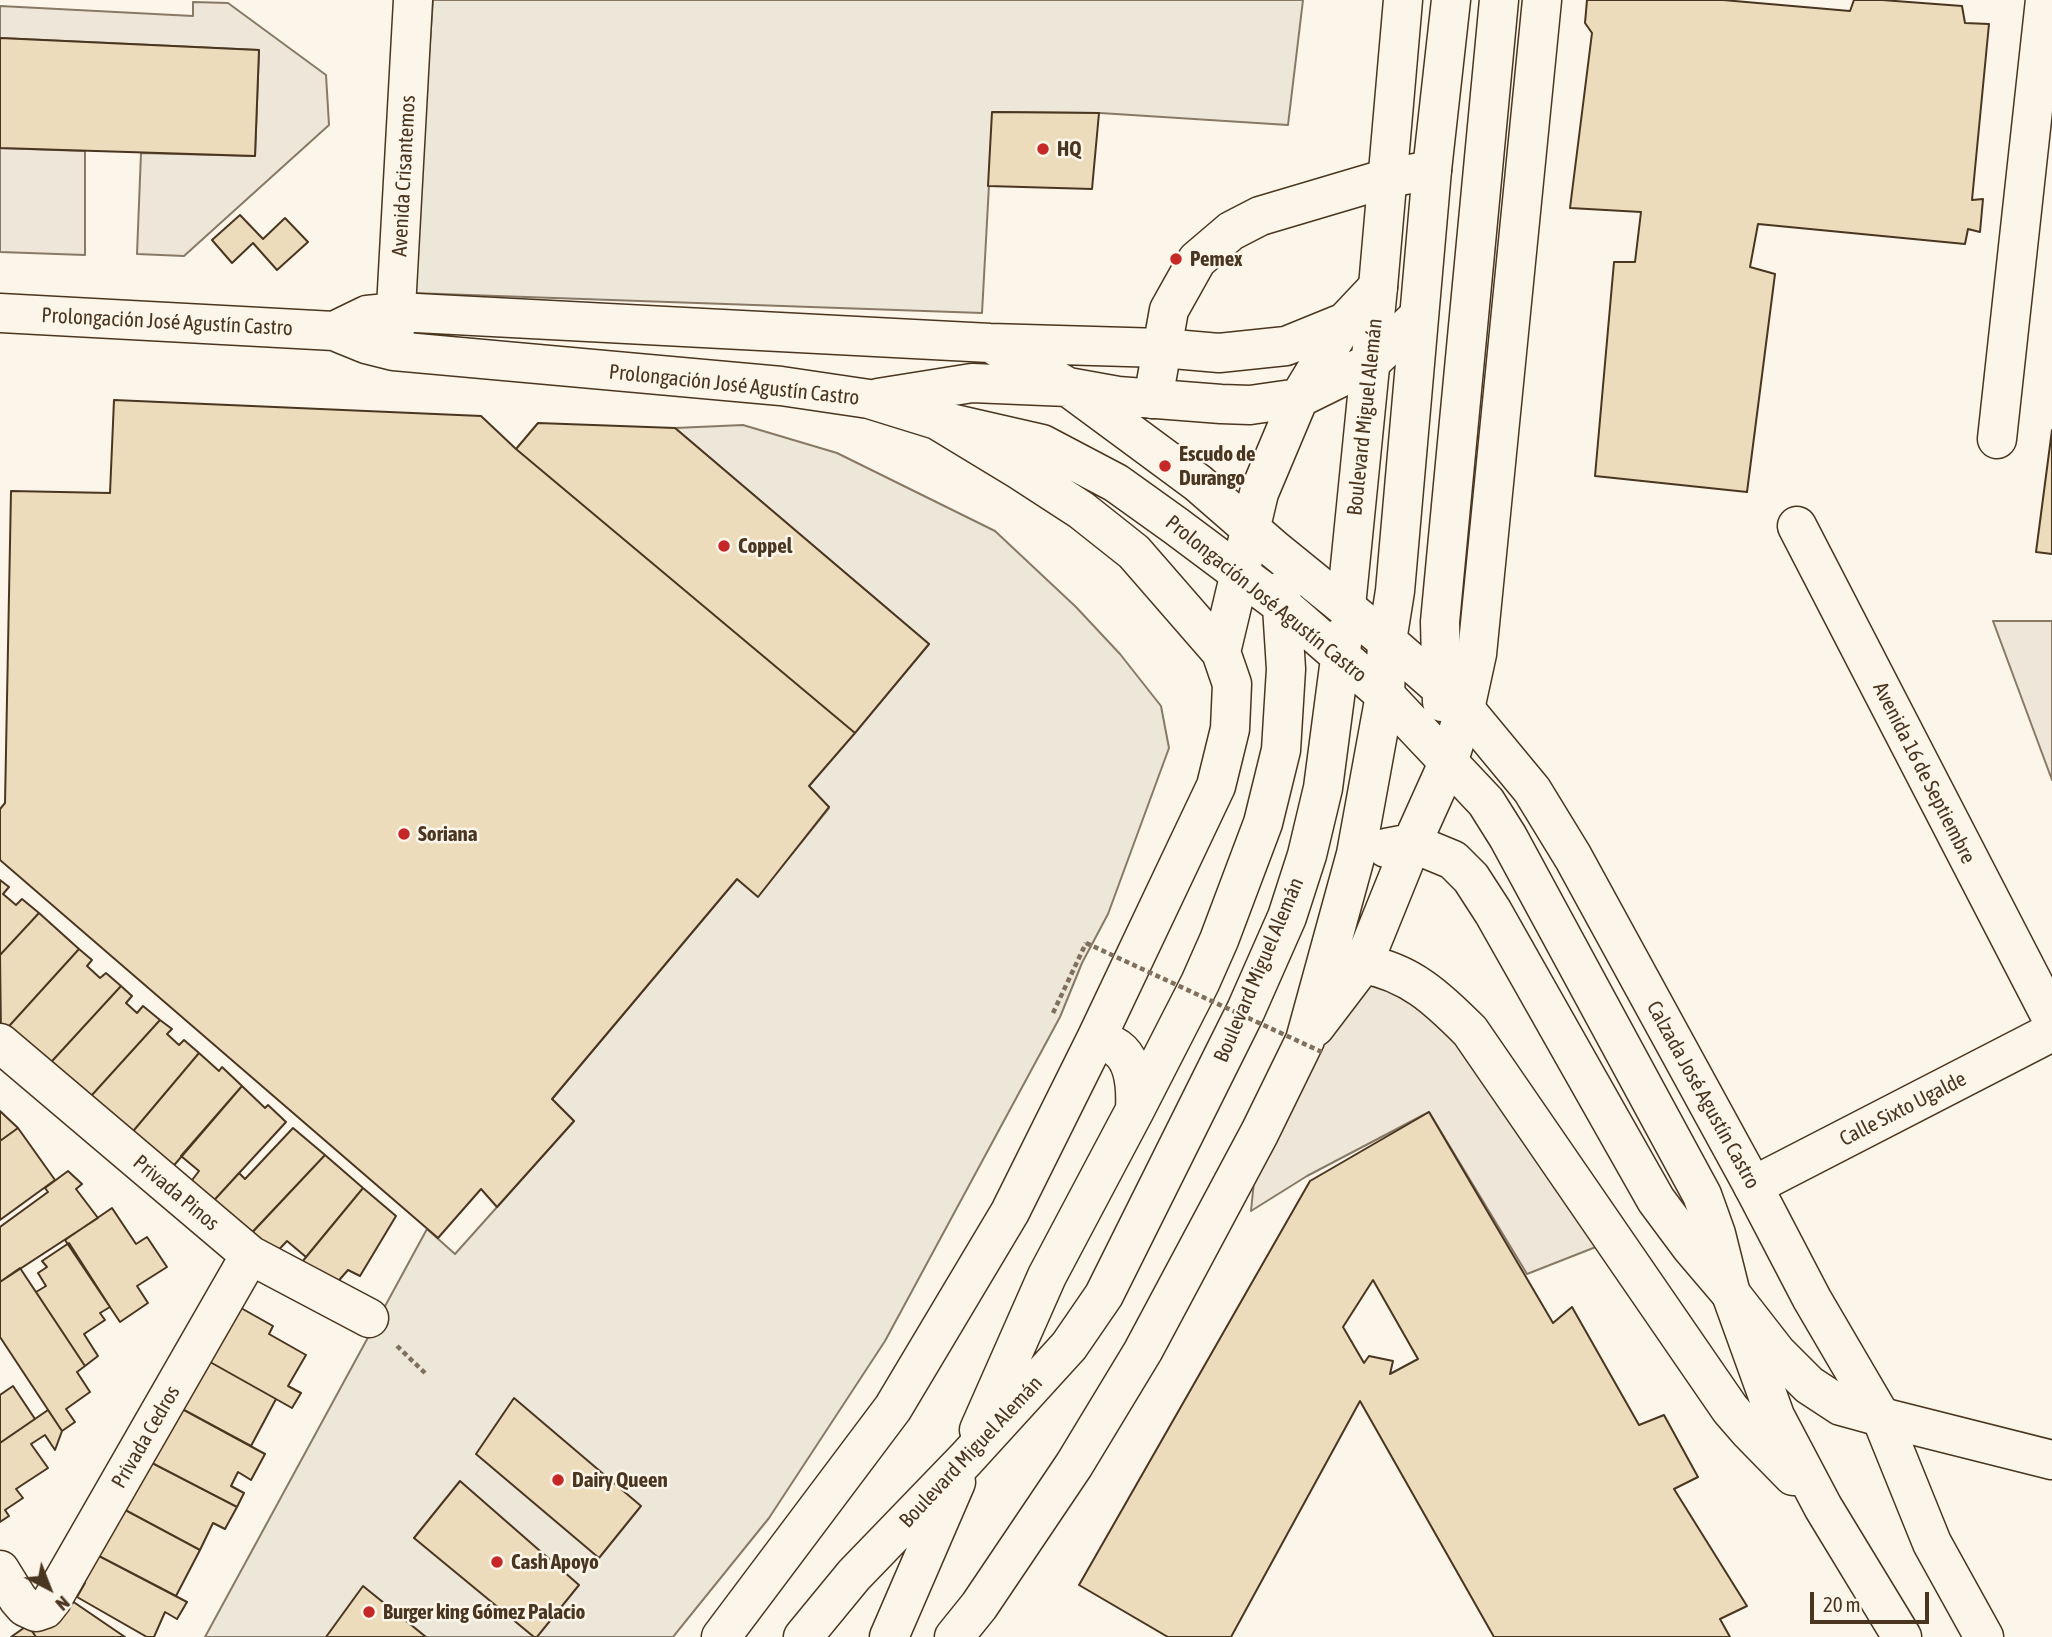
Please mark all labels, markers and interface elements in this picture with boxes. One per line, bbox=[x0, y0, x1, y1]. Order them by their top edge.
street label: Avenida Crisantemos bbox=[387, 95, 421, 257]
place label: HQ bbox=[1057, 136, 1081, 162]
marker: HQ bbox=[1035, 141, 1051, 157]
place label: Pemex bbox=[1190, 246, 1243, 272]
marker: Pemex bbox=[1168, 251, 1184, 267]
street label: Prolongación José Agustín Castro bbox=[41, 303, 293, 341]
street label: Boulevard Miguel Alemán bbox=[1342, 317, 1388, 517]
street label: Prolongación José Agustín Castro bbox=[608, 359, 860, 411]
place label: Escudo de Durango bbox=[1179, 441, 1255, 491]
marker: Escudo de Durango bbox=[1157, 458, 1173, 474]
street label: Prolongación José Agustín Castro bbox=[1160, 510, 1372, 688]
place label: Coppel bbox=[738, 533, 792, 559]
marker: Coppel bbox=[716, 538, 732, 554]
street label: Avenida 16 de Septiembre bbox=[1867, 678, 1981, 868]
place label: Soriana bbox=[418, 821, 477, 847]
marker: Soriana bbox=[396, 826, 412, 842]
street label: Boulevard Miguel Alemán bbox=[1209, 874, 1309, 1066]
street label: Calzada José Agustín Castro bbox=[1641, 997, 1765, 1193]
street label: Calle Sixto Ugalde bbox=[1835, 1066, 1971, 1152]
street label: Privada Pinos bbox=[128, 1150, 224, 1236]
street label: Boulevard Miguel Alemán bbox=[894, 1371, 1048, 1533]
street label: Privada Cedros bbox=[106, 1381, 186, 1493]
place label: Dairy Queen bbox=[572, 1467, 668, 1493]
marker: Dairy Queen bbox=[550, 1472, 566, 1488]
place label: Cash Apoyo bbox=[511, 1549, 599, 1575]
north arrow bbox=[14, 1553, 84, 1623]
marker: Cash Apoyo bbox=[489, 1554, 505, 1570]
scale bar bbox=[1814, 1578, 1933, 1622]
text: N bbox=[52, 1592, 75, 1616]
text: 20 m bbox=[1823, 1592, 1861, 1616]
place label: Burger king Gómez Palacio bbox=[383, 1599, 585, 1625]
marker: Burger king Gómez Palacio bbox=[361, 1604, 377, 1620]

